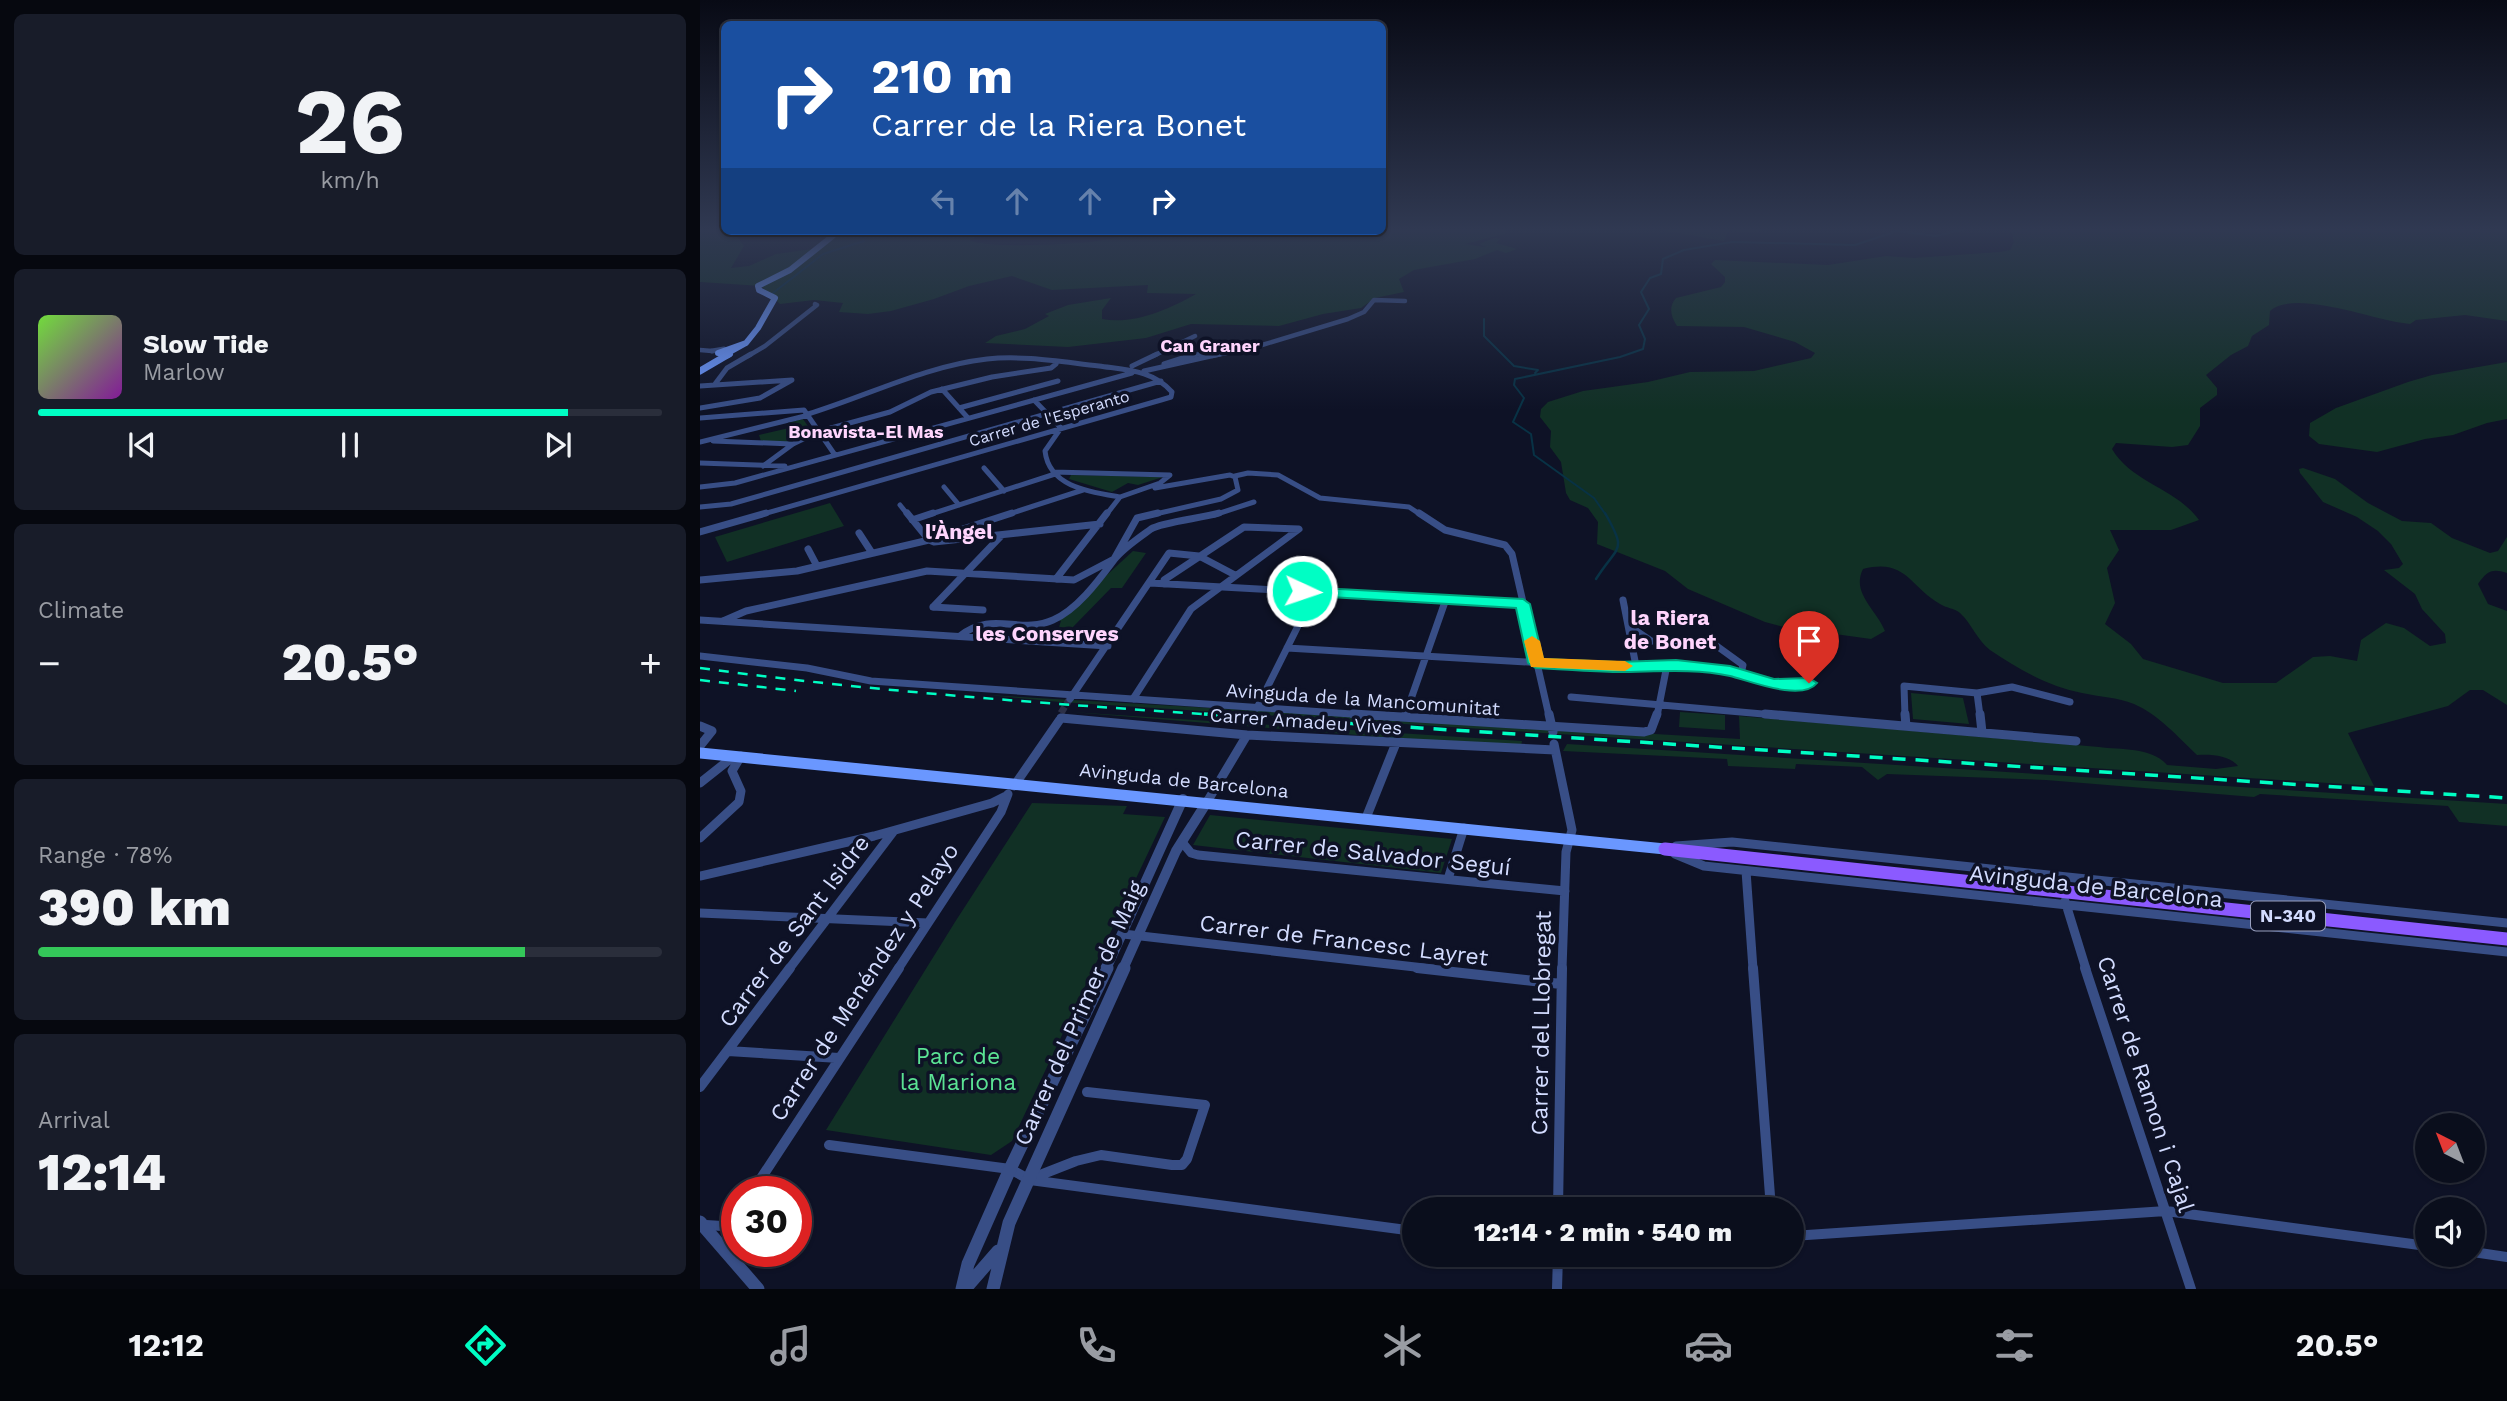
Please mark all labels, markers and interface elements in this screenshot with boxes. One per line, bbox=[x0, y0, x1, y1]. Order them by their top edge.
text: 210 m bbox=[871, 47, 1013, 105]
icon: right bbox=[756, 49, 847, 140]
text: 26 bbox=[295, 68, 405, 175]
text: Carrer de la Riera Bonet bbox=[871, 106, 1246, 144]
text: km/h bbox=[320, 167, 380, 194]
icon: left bbox=[925, 182, 963, 220]
icon: ahead bbox=[998, 182, 1036, 220]
icon: ahead bbox=[1071, 182, 1109, 220]
icon: right bbox=[1144, 182, 1182, 220]
text: Slow Tide bbox=[143, 329, 269, 359]
district label: Can Graner bbox=[1160, 335, 1260, 356]
text: Marlow bbox=[143, 359, 225, 386]
street label: Carrer de l'Esperanto bbox=[967, 386, 1132, 450]
district label: Bonavista-El Mas bbox=[788, 421, 944, 442]
icon: previous bbox=[123, 426, 161, 464]
icon: pause bbox=[331, 426, 369, 464]
icon: next bbox=[539, 426, 577, 464]
district label: l'Àngel bbox=[925, 519, 993, 544]
position arrow bbox=[1265, 554, 1339, 628]
text: Climate bbox=[38, 597, 124, 624]
district label: la Riera de Bonet bbox=[1624, 605, 1716, 654]
pin bbox=[1779, 611, 1839, 683]
district label: les Conserves bbox=[975, 621, 1119, 646]
icon: arrive bbox=[1790, 622, 1828, 660]
text: 20.5° bbox=[281, 632, 419, 693]
text: − bbox=[38, 641, 61, 685]
text: + bbox=[639, 641, 662, 685]
street label: Avinguda de la Mancomunitat bbox=[1225, 678, 1501, 721]
street label: Carrer Amadeu Vives bbox=[1209, 703, 1403, 740]
street label: Avinguda de Barcelona bbox=[1078, 758, 1290, 803]
street label: Carrer de Salvador Seguí bbox=[1234, 826, 1512, 881]
street label: Carrer de Sant Isidre bbox=[713, 830, 875, 1033]
street label: Carrer de Menéndez y Pelayo bbox=[764, 838, 964, 1126]
text: Range · 78% bbox=[38, 842, 172, 869]
street label: Avinguda de Barcelona bbox=[1968, 860, 2224, 913]
street label: Carrer del Primer de Maig bbox=[1009, 876, 1150, 1150]
text: 390 km bbox=[38, 877, 231, 938]
road number: N-340 bbox=[2251, 902, 2325, 931]
street label: Carrer de Francesc Layret bbox=[1198, 909, 1490, 972]
street label: Carrer del Llobregat bbox=[1526, 910, 1557, 1136]
street label: Carrer de Ramon i Cajal bbox=[2091, 953, 2200, 1216]
park label: Parc de la Mariona bbox=[900, 1043, 1016, 1096]
text: Arrival bbox=[38, 1107, 110, 1134]
north arrow bbox=[2415, 1113, 2485, 1183]
map controls bbox=[2415, 1113, 2485, 1267]
text: 12:14 bbox=[38, 1142, 166, 1203]
speed limit sign: 30 bbox=[721, 1176, 812, 1267]
button: sound bbox=[2415, 1197, 2485, 1267]
text: 12:14 · 2 min · 540 m bbox=[1474, 1217, 1732, 1247]
icon: directions bbox=[461, 1321, 510, 1370]
icon: music bbox=[766, 1321, 815, 1370]
icon: phone bbox=[1072, 1321, 1121, 1370]
icon: climate bbox=[1378, 1321, 1427, 1370]
icon: car bbox=[1684, 1321, 1733, 1370]
icon: filters bbox=[1990, 1321, 2039, 1370]
text: 12:12 bbox=[128, 1326, 204, 1364]
text: 20.5° bbox=[2295, 1326, 2379, 1364]

